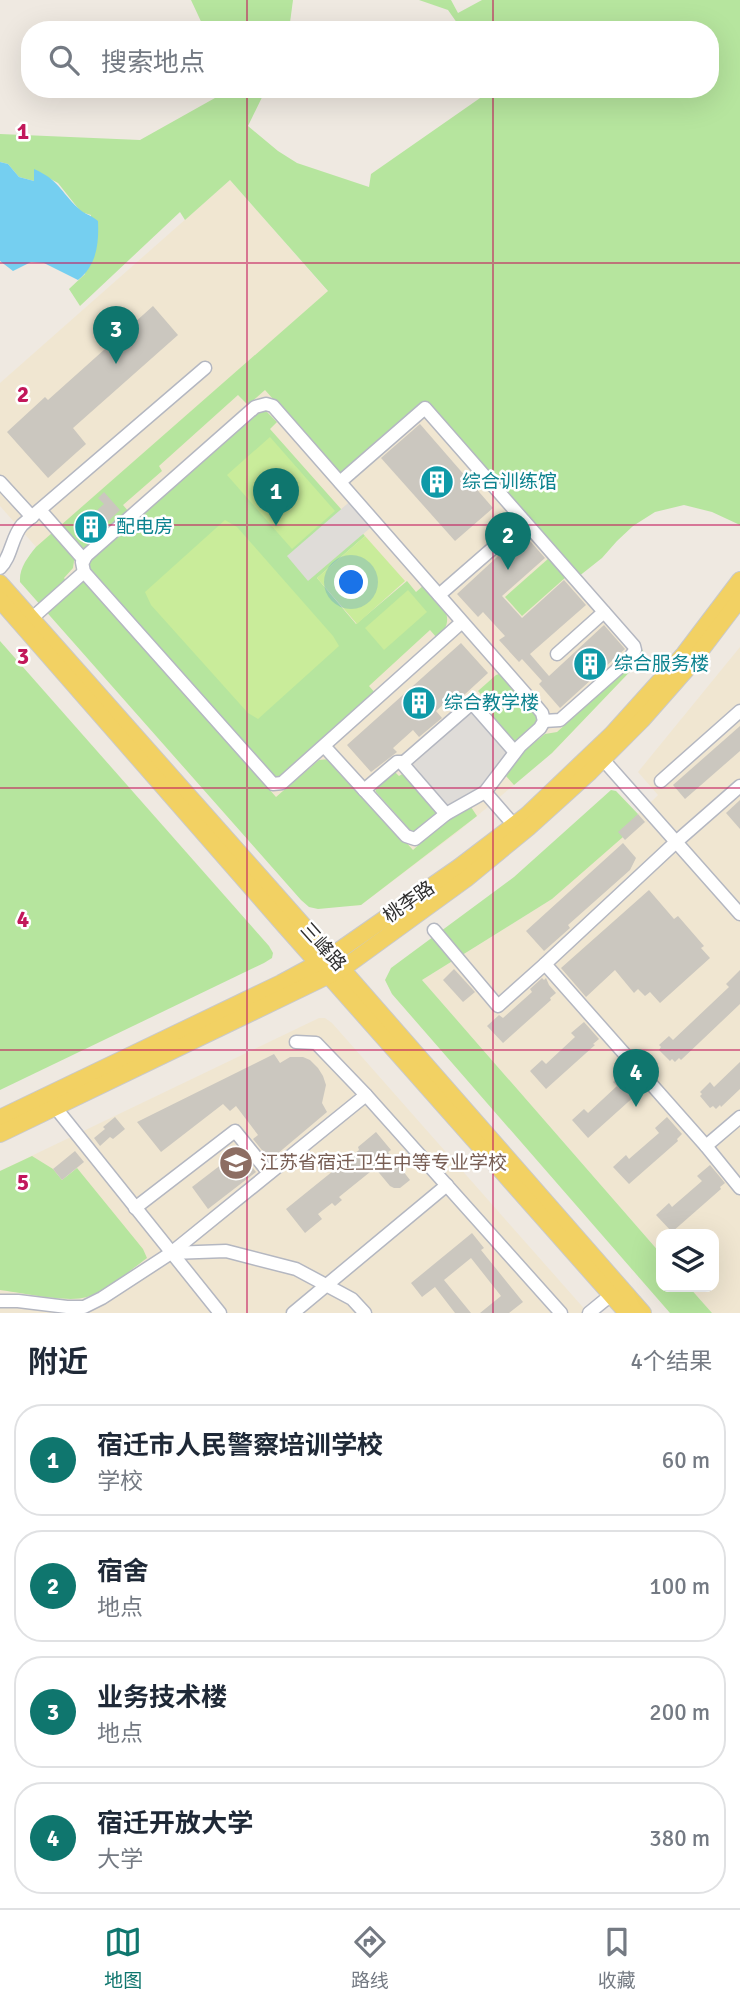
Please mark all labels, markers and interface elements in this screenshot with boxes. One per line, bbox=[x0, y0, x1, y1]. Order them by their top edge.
search box bbox=[21, 21, 719, 98]
icon: search bbox=[45, 41, 83, 79]
text: 搜索地点 bbox=[101, 47, 205, 79]
text: 1 bbox=[17, 117, 29, 146]
pin: 3 bbox=[93, 306, 139, 364]
text: 2 bbox=[17, 380, 29, 409]
building icon: 综合训练馆 bbox=[418, 463, 456, 501]
pin: 1 bbox=[253, 468, 299, 526]
place label: 综合训练馆 bbox=[462, 470, 557, 494]
building icon: 配电房 bbox=[72, 508, 110, 546]
pin: 2 bbox=[485, 512, 531, 570]
place label: 配电房 bbox=[116, 515, 173, 539]
your location bbox=[334, 565, 368, 599]
text: 3 bbox=[17, 642, 29, 671]
building icon: 综合服务楼 bbox=[571, 645, 609, 683]
place label: 综合服务楼 bbox=[614, 652, 709, 676]
building icon: 综合教学楼 bbox=[400, 684, 438, 722]
place label: 综合教学楼 bbox=[444, 691, 539, 715]
street label: 桃李路 bbox=[379, 876, 439, 928]
text: 4 bbox=[17, 905, 29, 934]
street label: 三峰路 bbox=[295, 918, 351, 976]
pin: 4 bbox=[613, 1049, 659, 1107]
school or university icon: 江苏省宿迁卫生中等专业学校 bbox=[217, 1144, 255, 1182]
place label: 江苏省宿迁卫生中等专业学校 bbox=[260, 1151, 507, 1175]
text: 5 bbox=[17, 1168, 29, 1197]
map controls bbox=[656, 1229, 719, 1292]
button: layers bbox=[656, 1229, 719, 1292]
text: 附近 bbox=[28, 1344, 88, 1381]
text: 4个结果 bbox=[631, 1347, 712, 1376]
text: 宿迁市人民警察培训学校 bbox=[97, 1430, 383, 1462]
text: 1 bbox=[47, 1446, 59, 1475]
text: 60 m bbox=[662, 1446, 710, 1475]
text: 学校 bbox=[97, 1467, 143, 1496]
text: 宿舍 bbox=[97, 1556, 149, 1588]
text: 2 bbox=[47, 1572, 59, 1601]
text: 100 m bbox=[649, 1572, 710, 1601]
text: 地点 bbox=[97, 1593, 143, 1622]
text: 业务技术楼 bbox=[97, 1682, 227, 1714]
text: 3 bbox=[47, 1698, 59, 1727]
text: 200 m bbox=[649, 1698, 710, 1727]
text: 地点 bbox=[97, 1719, 143, 1748]
text: 宿迁开放大学 bbox=[97, 1808, 253, 1840]
text: 4 bbox=[47, 1824, 59, 1853]
text: 380 m bbox=[649, 1824, 710, 1853]
text: 大学 bbox=[97, 1845, 143, 1874]
tab: 地图 bbox=[104, 1923, 142, 1993]
tab: 路线 bbox=[351, 1923, 389, 1993]
tab: 收藏 bbox=[598, 1923, 636, 1993]

